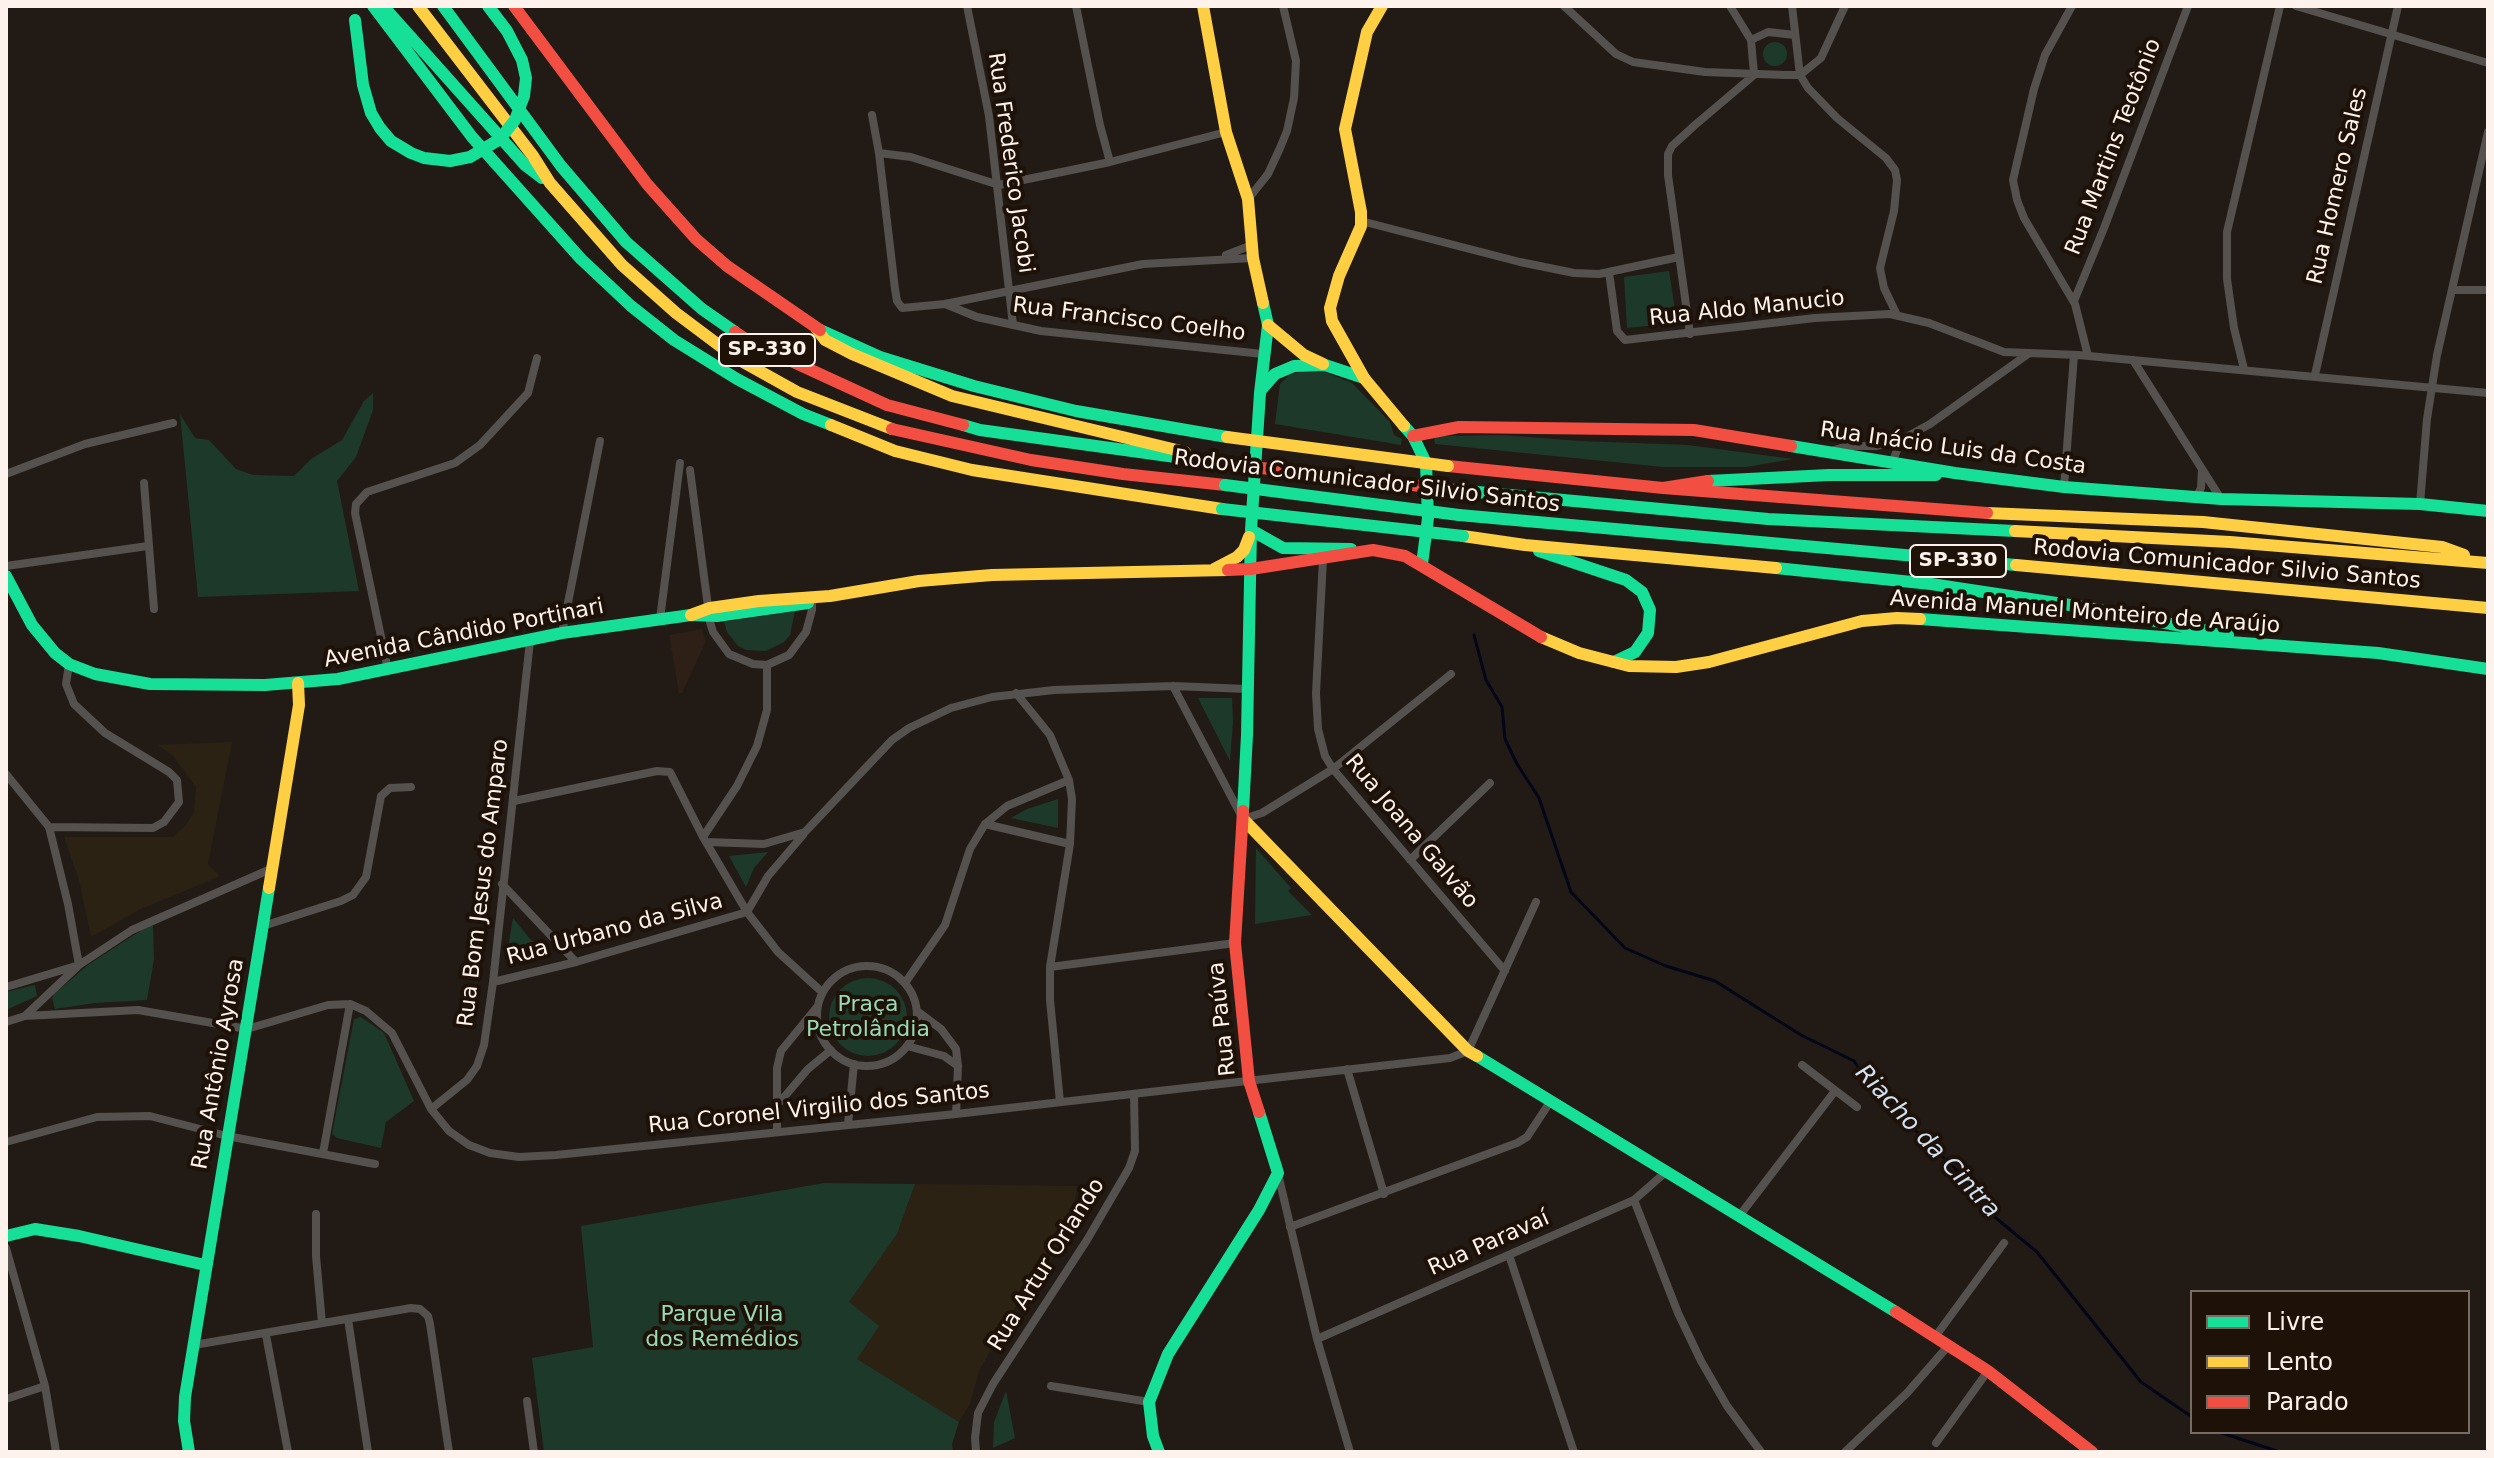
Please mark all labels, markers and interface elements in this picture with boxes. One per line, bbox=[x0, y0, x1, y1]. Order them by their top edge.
street label: Rua Martins Teotônio bbox=[2061, 35, 2167, 259]
street label: Rua Frederico Jacobi bbox=[981, 51, 1039, 275]
street label: Rua Homero Sales bbox=[2303, 85, 2373, 287]
street label: Rua Aldo Manucio bbox=[1648, 286, 1846, 332]
street label: Rua Francisco Coelho bbox=[1011, 293, 1247, 347]
road number: SP-330 bbox=[719, 334, 815, 366]
street label: Rua Inácio Luis da Costa bbox=[1818, 417, 2088, 481]
street label: Rodovia Comunicador Silvio Santos bbox=[1172, 445, 1562, 519]
street label: Rodovia Comunicador Silvio Santos bbox=[2032, 535, 2422, 595]
road number: SP-330 bbox=[1910, 545, 2006, 577]
street label: Avenida Manuel Monteiro de Araújo bbox=[1889, 586, 2281, 640]
street label: Avenida Cândido Portinari bbox=[322, 594, 606, 674]
street label: Rua Bom Jesus do Amparo bbox=[453, 738, 515, 1028]
street label: Rua Joana Galvão bbox=[1339, 750, 1483, 914]
street label: Rua Urbano da Silva bbox=[504, 888, 726, 972]
street label: Rua Antônio Ayrosa bbox=[187, 956, 251, 1172]
street label: Rua Paúva bbox=[1204, 960, 1242, 1078]
park label: Praça Petrolândia bbox=[806, 992, 930, 1044]
water label: Riacho da Cintra bbox=[1849, 1059, 2005, 1225]
street label: Rua Coronel Virgilio dos Santos bbox=[647, 1078, 991, 1140]
street label: Rua Artur Orlando bbox=[983, 1174, 1111, 1356]
street label: Rua Paravaí bbox=[1424, 1206, 1554, 1282]
legend bbox=[2190, 1290, 2470, 1434]
park label: Parque Vila dos Remédios bbox=[645, 1302, 799, 1354]
text: Livre bbox=[2266, 1308, 2324, 1336]
text: Lento bbox=[2266, 1348, 2333, 1376]
text: Parado bbox=[2266, 1388, 2349, 1416]

